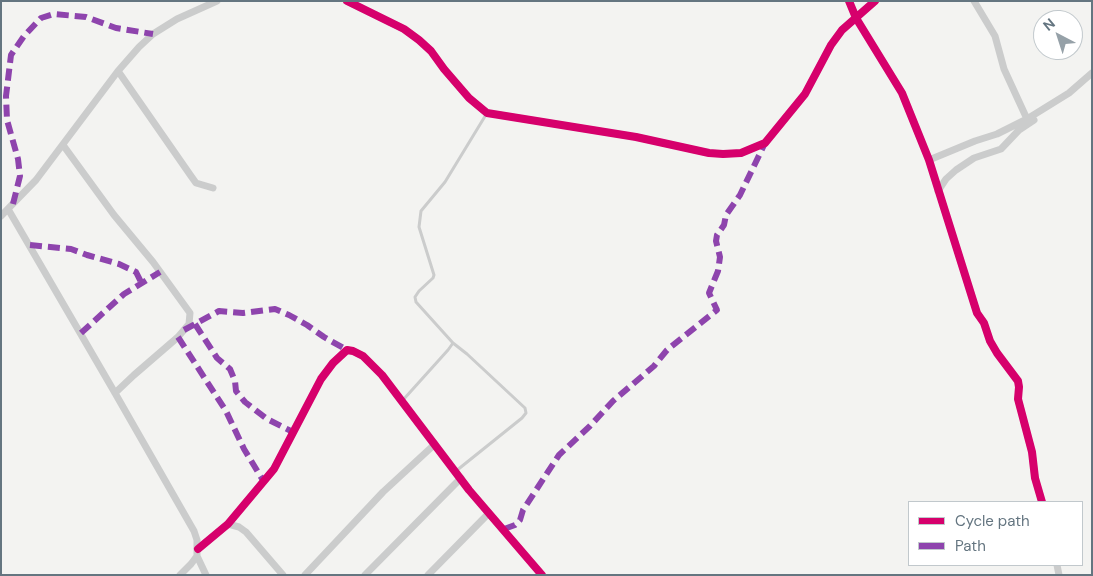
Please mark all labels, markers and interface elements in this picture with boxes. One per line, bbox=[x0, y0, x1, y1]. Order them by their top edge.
north arrow bbox=[1033, 10, 1083, 60]
text: N bbox=[1039, 14, 1059, 34]
legend bbox=[908, 501, 1083, 566]
text: Cycle path bbox=[955, 511, 1030, 531]
text: Path bbox=[955, 536, 986, 556]

